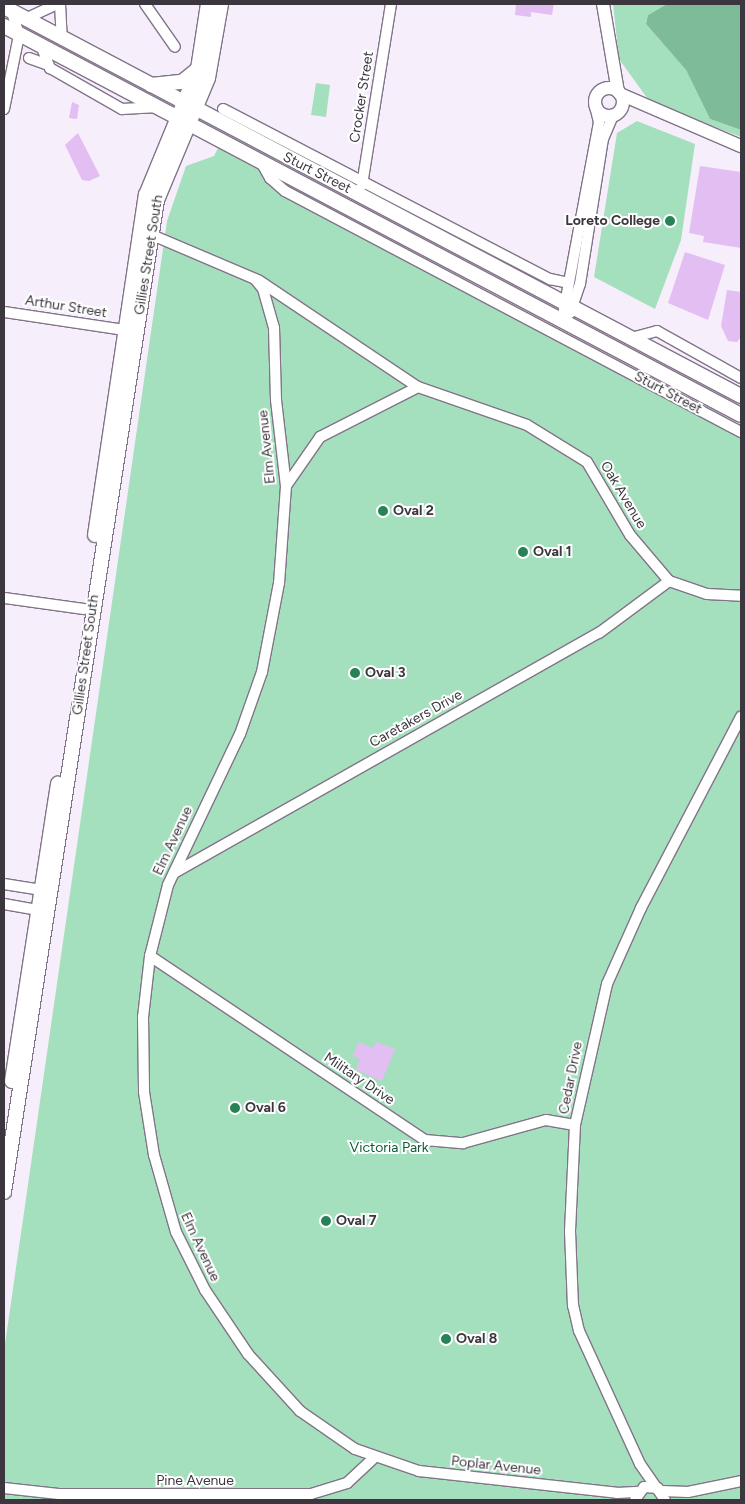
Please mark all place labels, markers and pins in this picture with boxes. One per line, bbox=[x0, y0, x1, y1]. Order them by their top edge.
place label: Loreto College bbox=[565, 213, 660, 229]
marker: Loreto College bbox=[664, 215, 676, 227]
place label: Oval 2 bbox=[393, 503, 434, 519]
marker: Oval 2 bbox=[377, 505, 389, 517]
place label: Oval 1 bbox=[533, 544, 572, 560]
marker: Oval 1 bbox=[517, 546, 529, 558]
place label: Oval 3 bbox=[365, 665, 406, 681]
marker: Oval 3 bbox=[349, 667, 361, 679]
place label: Oval 6 bbox=[245, 1100, 286, 1116]
marker: Oval 6 bbox=[229, 1102, 241, 1114]
place label: Oval 7 bbox=[336, 1213, 377, 1229]
marker: Oval 7 bbox=[320, 1215, 332, 1227]
place label: Oval 8 bbox=[456, 1331, 497, 1347]
marker: Oval 8 bbox=[440, 1333, 452, 1345]

